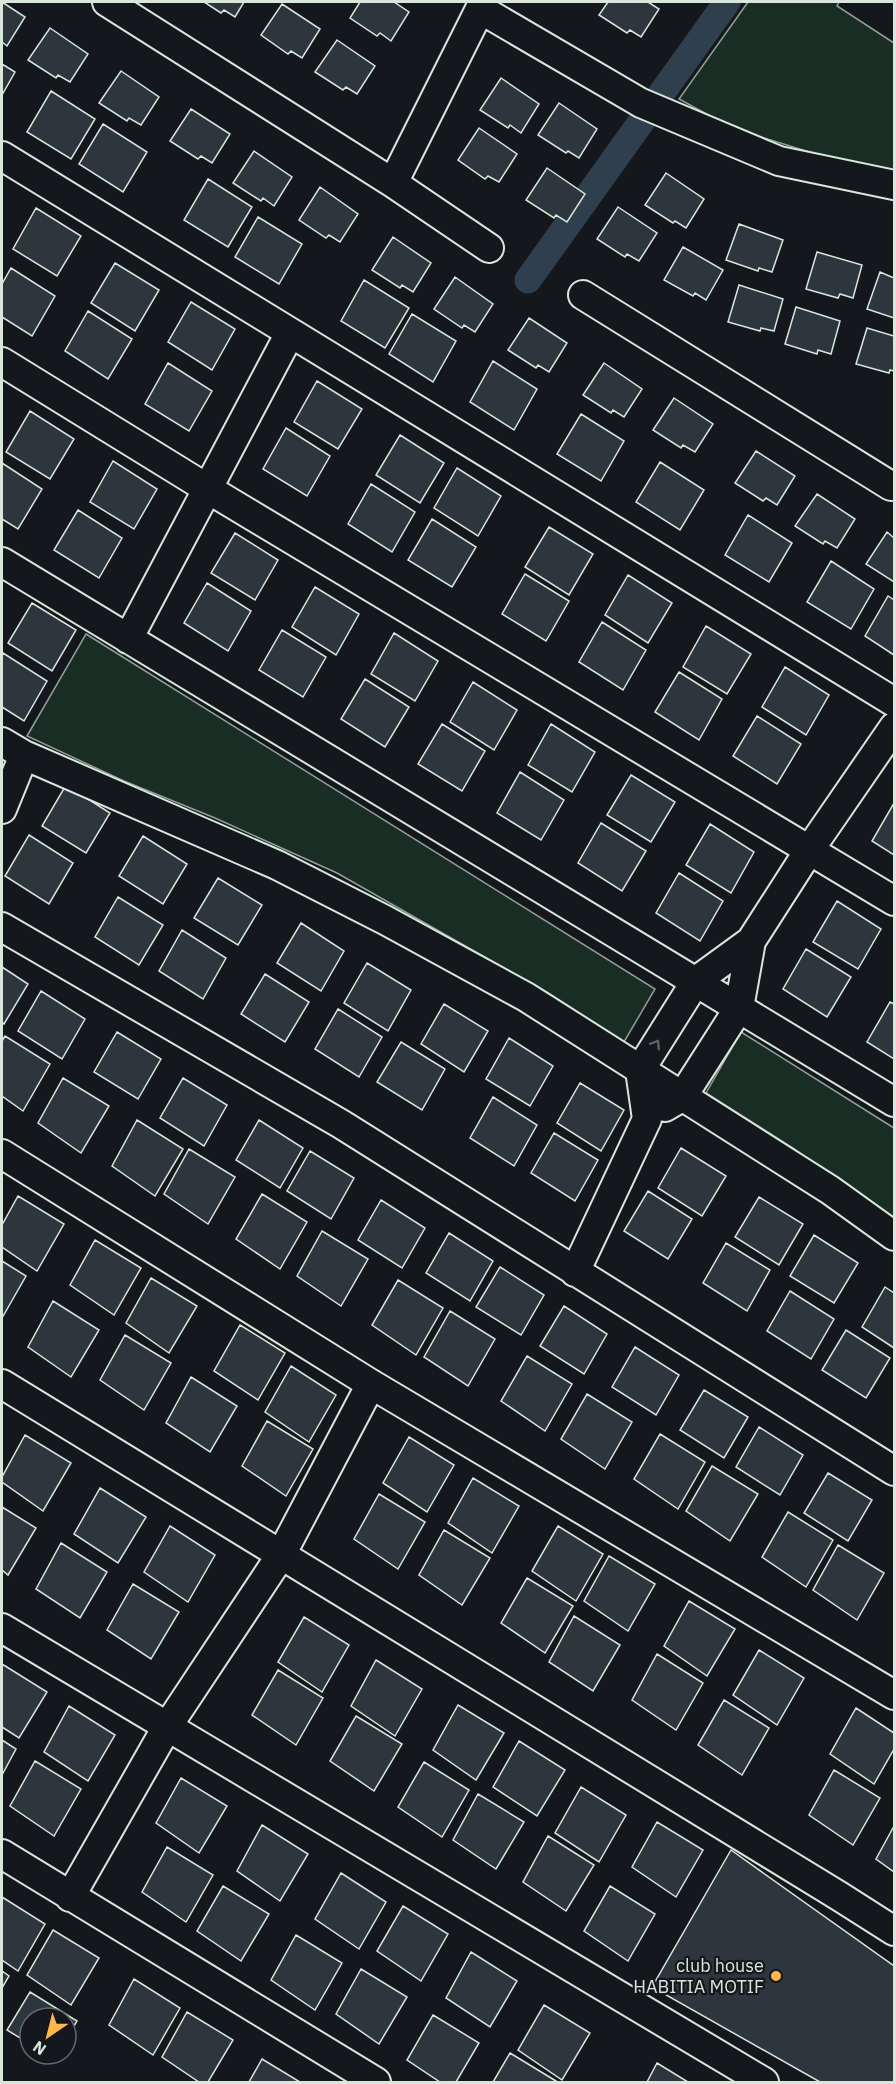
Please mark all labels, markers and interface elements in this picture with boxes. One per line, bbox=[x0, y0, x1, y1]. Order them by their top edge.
one-way arrow bbox=[649, 1040, 661, 1050]
place label: club house HABITIA MOTIF bbox=[633, 1954, 764, 1998]
marker: club house HABITIA MOTIF bbox=[769, 1969, 783, 1983]
north arrow bbox=[18, 2006, 78, 2066]
text: N bbox=[29, 2037, 50, 2060]

